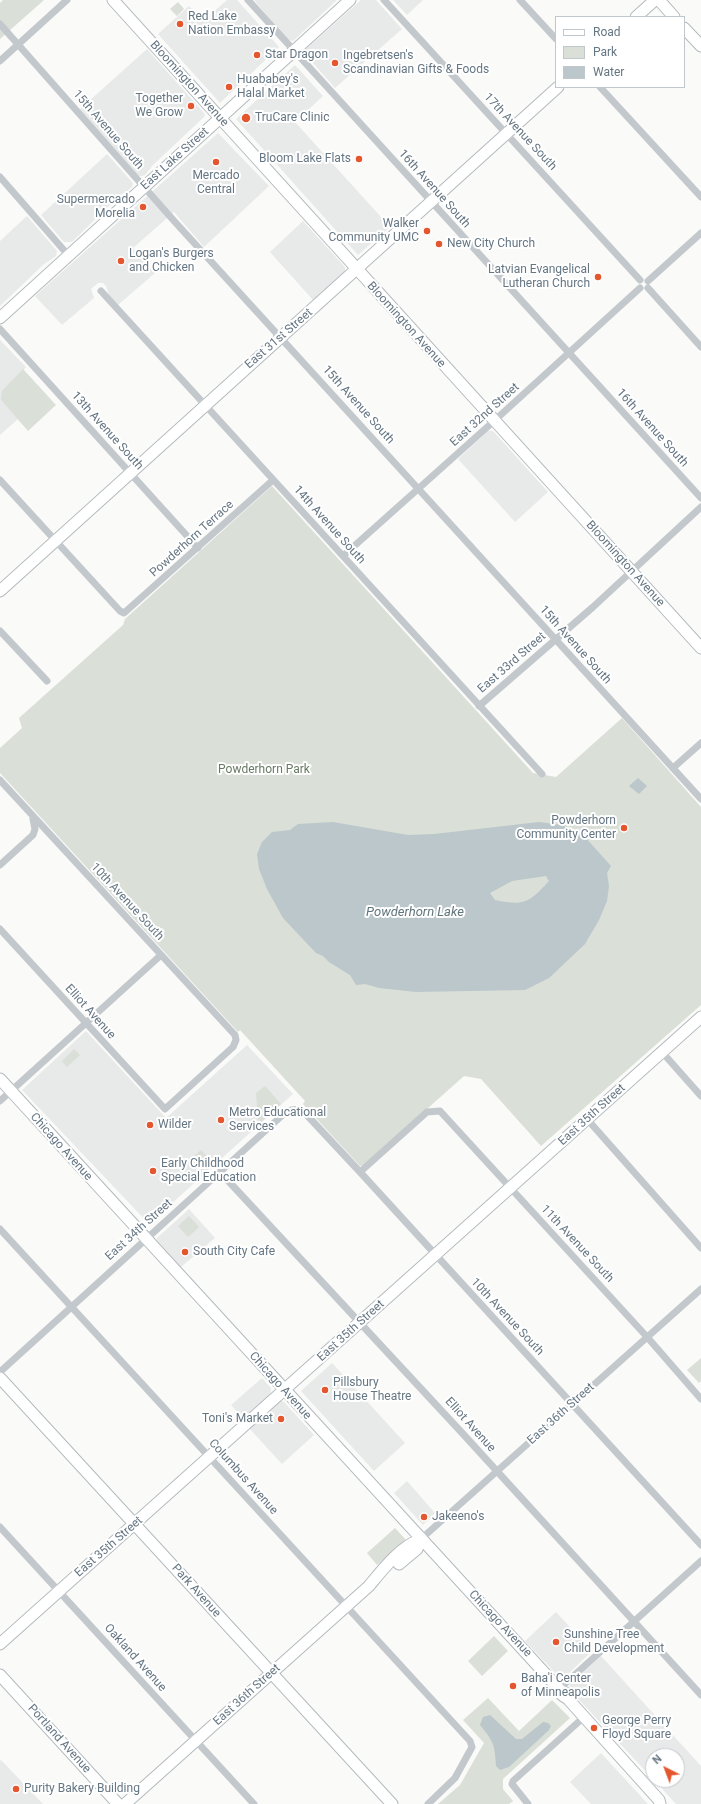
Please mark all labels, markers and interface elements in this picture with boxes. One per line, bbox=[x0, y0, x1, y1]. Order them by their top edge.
place label: Red Lake Nation Embassy bbox=[188, 10, 275, 38]
legend bbox=[555, 16, 685, 88]
marker: Red Lake Nation Embassy bbox=[175, 19, 185, 29]
text: Road bbox=[593, 25, 621, 39]
street label: Bloomington Avenue bbox=[147, 38, 231, 130]
text: Park bbox=[593, 45, 617, 59]
place label: Star Dragon bbox=[265, 48, 328, 62]
place label: Ingebretsen's Scandinavian Gifts & Foods bbox=[343, 49, 489, 77]
marker: Star Dragon bbox=[252, 50, 262, 60]
marker: Ingebretsen's Scandinavian Gifts & Foods bbox=[330, 58, 340, 68]
text: Water bbox=[593, 65, 624, 79]
place label: Huababey's Halal Market bbox=[237, 73, 305, 101]
marker: Huababey's Halal Market bbox=[224, 82, 234, 92]
street label: 15th Avenue South bbox=[70, 87, 146, 173]
street label: 17th Avenue South bbox=[481, 90, 559, 174]
place label: Together We Grow bbox=[135, 92, 183, 120]
marker: Together We Grow bbox=[186, 101, 196, 111]
place label: TruCare Clinic bbox=[255, 111, 330, 125]
marker: TruCare Clinic bbox=[240, 112, 252, 124]
street label: East Lake Street bbox=[138, 125, 212, 193]
street label: 16th Avenue South bbox=[395, 147, 473, 231]
place label: Bloom Lake Flats bbox=[259, 152, 351, 166]
marker: Bloom Lake Flats bbox=[354, 154, 364, 164]
marker: Mercado Central bbox=[211, 157, 221, 167]
place label: Mercado Central bbox=[192, 169, 240, 197]
place label: Supermercado Morelia bbox=[57, 193, 135, 221]
marker: Supermercado Morelia bbox=[138, 202, 148, 212]
place label: Walker Community UMC bbox=[328, 217, 419, 245]
marker: Walker Community UMC bbox=[422, 226, 432, 236]
place label: New City Church bbox=[447, 237, 535, 251]
marker: New City Church bbox=[434, 239, 444, 249]
place label: Logan's Burgers and Chicken bbox=[129, 247, 214, 275]
marker: Logan's Burgers and Chicken bbox=[116, 256, 126, 266]
place label: Latvian Evangelical Lutheran Church bbox=[488, 263, 590, 291]
marker: Latvian Evangelical Lutheran Church bbox=[593, 272, 603, 282]
street label: Bloomington Avenue bbox=[364, 279, 448, 371]
street label: East 31st Street bbox=[242, 306, 316, 372]
street label: 15th Avenue South bbox=[319, 363, 397, 447]
street label: East 32nd Street bbox=[447, 380, 523, 450]
street label: 16th Avenue South bbox=[613, 386, 691, 470]
street label: 13th Avenue South bbox=[68, 389, 146, 473]
street label: 14th Avenue South bbox=[290, 483, 368, 567]
street label: Powderhorn Terrace bbox=[147, 498, 237, 580]
street label: Bloomington Avenue bbox=[583, 518, 667, 610]
street label: 15th Avenue South bbox=[536, 603, 614, 687]
street label: East 33rd Street bbox=[475, 630, 549, 696]
park label: Powderhorn Park bbox=[218, 763, 310, 777]
place label: Powderhorn Community Center bbox=[516, 814, 616, 842]
marker: Powderhorn Community Center bbox=[619, 823, 629, 833]
street label: 10th Avenue South bbox=[88, 860, 166, 944]
water label: Powderhorn Lake bbox=[366, 905, 464, 921]
street label: Elliot Avenue bbox=[62, 982, 118, 1042]
street label: East 35th Street bbox=[556, 1081, 628, 1149]
place label: Metro Educational Services bbox=[229, 1106, 326, 1134]
street label: Chicago Avenue bbox=[27, 1110, 95, 1184]
marker: Metro Educational Services bbox=[216, 1115, 226, 1125]
place label: Wilder bbox=[158, 1118, 192, 1132]
marker: Wilder bbox=[145, 1120, 155, 1130]
place label: Early Childhood Special Education bbox=[161, 1157, 256, 1185]
marker: Early Childhood Special Education bbox=[148, 1166, 158, 1176]
street label: East 34th Street bbox=[103, 1196, 175, 1264]
street label: 11th Avenue South bbox=[538, 1202, 616, 1286]
place label: South City Cafe bbox=[193, 1245, 275, 1259]
marker: South City Cafe bbox=[180, 1247, 190, 1257]
street label: 10th Avenue South bbox=[468, 1275, 546, 1359]
street label: East 35th Street bbox=[315, 1297, 387, 1365]
street label: Chicago Avenue bbox=[246, 1349, 314, 1423]
place label: Pillsbury House Theatre bbox=[333, 1376, 411, 1404]
street label: East 36th Street bbox=[525, 1380, 597, 1448]
marker: Pillsbury House Theatre bbox=[320, 1385, 330, 1395]
street label: Elliot Avenue bbox=[442, 1395, 498, 1455]
place label: Toni's Market bbox=[202, 1412, 273, 1426]
marker: Toni's Market bbox=[276, 1414, 286, 1424]
street label: Columbus Avenue bbox=[205, 1436, 281, 1518]
place label: Jakeeno's bbox=[432, 1510, 484, 1524]
marker: Jakeeno's bbox=[419, 1512, 429, 1522]
street label: East 35th Street bbox=[72, 1514, 146, 1580]
street label: Park Avenue bbox=[168, 1562, 224, 1620]
street label: Chicago Avenue bbox=[465, 1588, 535, 1660]
street label: Oakland Avenue bbox=[101, 1621, 169, 1695]
place label: Sunshine Tree Child Development bbox=[564, 1628, 664, 1656]
marker: Sunshine Tree Child Development bbox=[551, 1637, 561, 1647]
street label: East 36th Street bbox=[211, 1661, 283, 1729]
place label: Baha'i Center of Minneapolis bbox=[521, 1672, 600, 1700]
marker: Baha'i Center of Minneapolis bbox=[508, 1681, 518, 1691]
street label: Portland Avenue bbox=[24, 1702, 94, 1776]
place label: George Perry Floyd Square bbox=[602, 1714, 671, 1742]
marker: George Perry Floyd Square bbox=[589, 1723, 599, 1733]
north arrow bbox=[645, 1748, 685, 1788]
text: N bbox=[650, 1752, 665, 1767]
place label: Purity Bakery Building bbox=[24, 1782, 140, 1796]
marker: Purity Bakery Building bbox=[11, 1784, 21, 1794]

